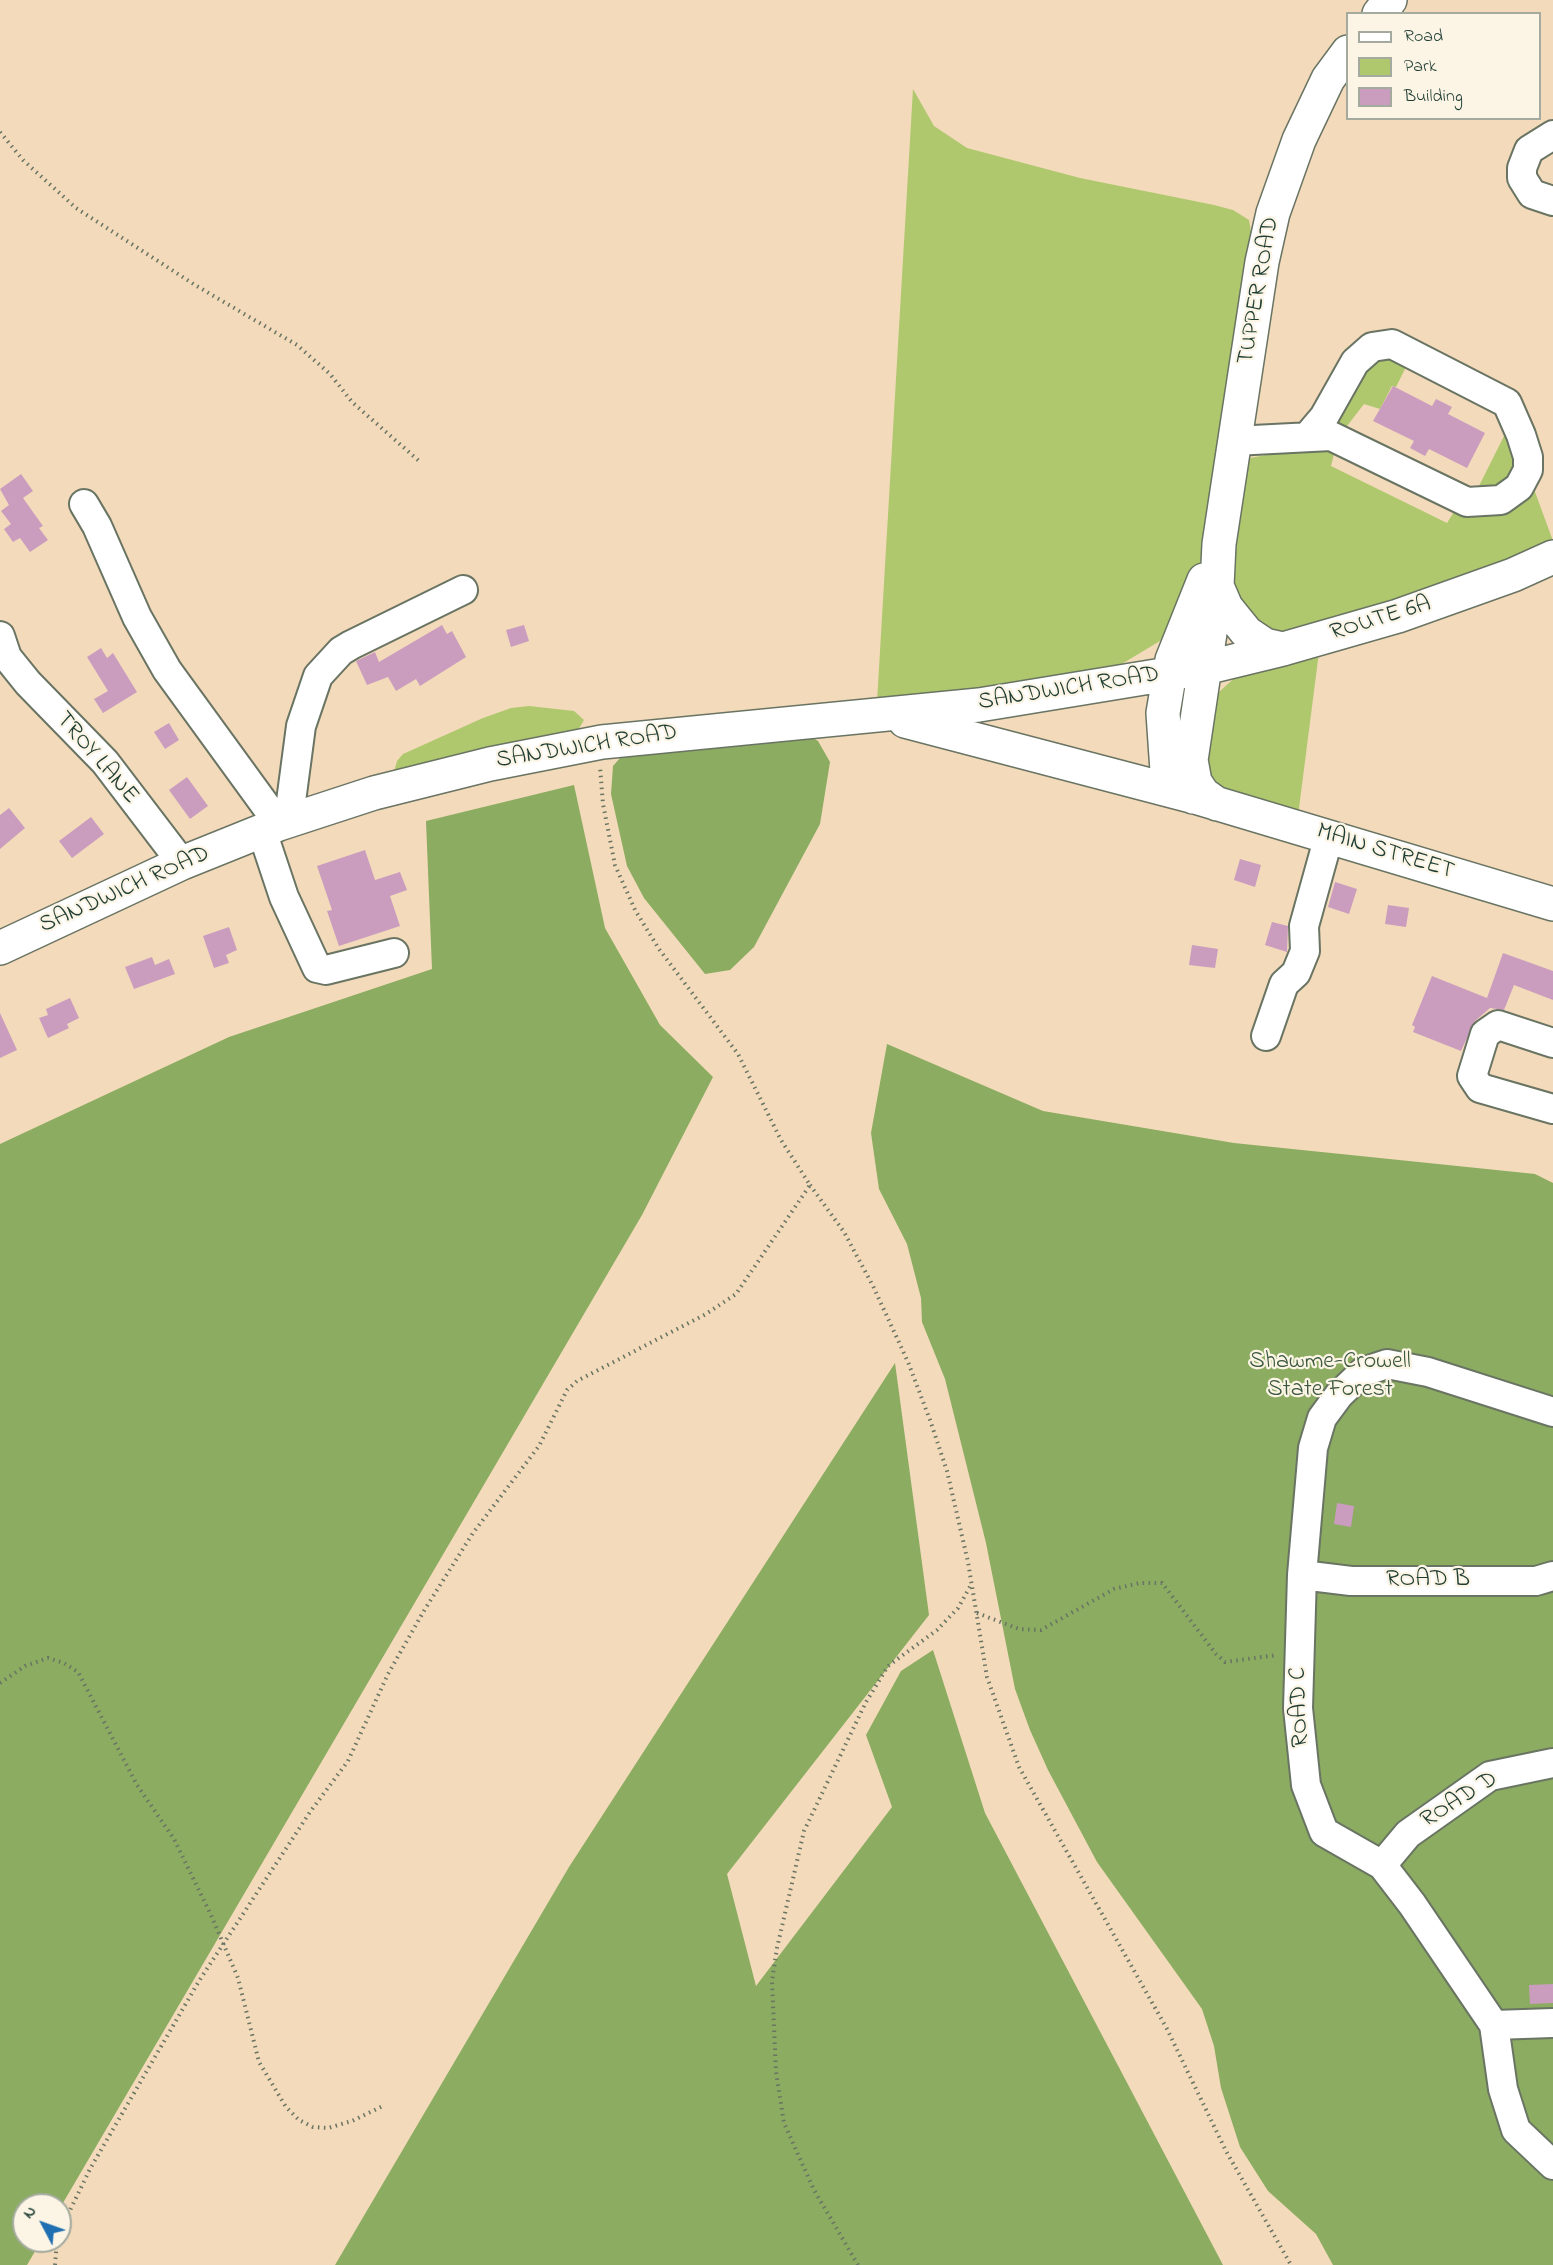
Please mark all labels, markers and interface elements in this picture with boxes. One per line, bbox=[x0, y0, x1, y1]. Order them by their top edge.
legend bbox=[1346, 12, 1541, 120]
text: Road bbox=[1404, 24, 1443, 50]
text: Park bbox=[1404, 54, 1437, 80]
text: Building bbox=[1404, 84, 1463, 110]
street label: TUPPER ROAD bbox=[1233, 215, 1287, 367]
street label: ROUTE 6A bbox=[1327, 591, 1435, 649]
street label: SANDWICH ROAD bbox=[976, 661, 1162, 719]
street label: TROY LANE bbox=[48, 707, 144, 811]
street label: SANDWICH ROAD bbox=[494, 719, 680, 777]
street label: MAIN STREET bbox=[1313, 818, 1457, 888]
street label: SANDWICH ROAD bbox=[36, 841, 214, 941]
park label: Shawme-Crowell State Forest bbox=[1249, 1349, 1411, 1405]
street label: ROAD B bbox=[1386, 1567, 1470, 1595]
street label: ROAD C bbox=[1285, 1666, 1317, 1748]
street label: ROAD D bbox=[1416, 1766, 1504, 1836]
north arrow bbox=[12, 2193, 72, 2253]
text: N bbox=[17, 2201, 43, 2224]

